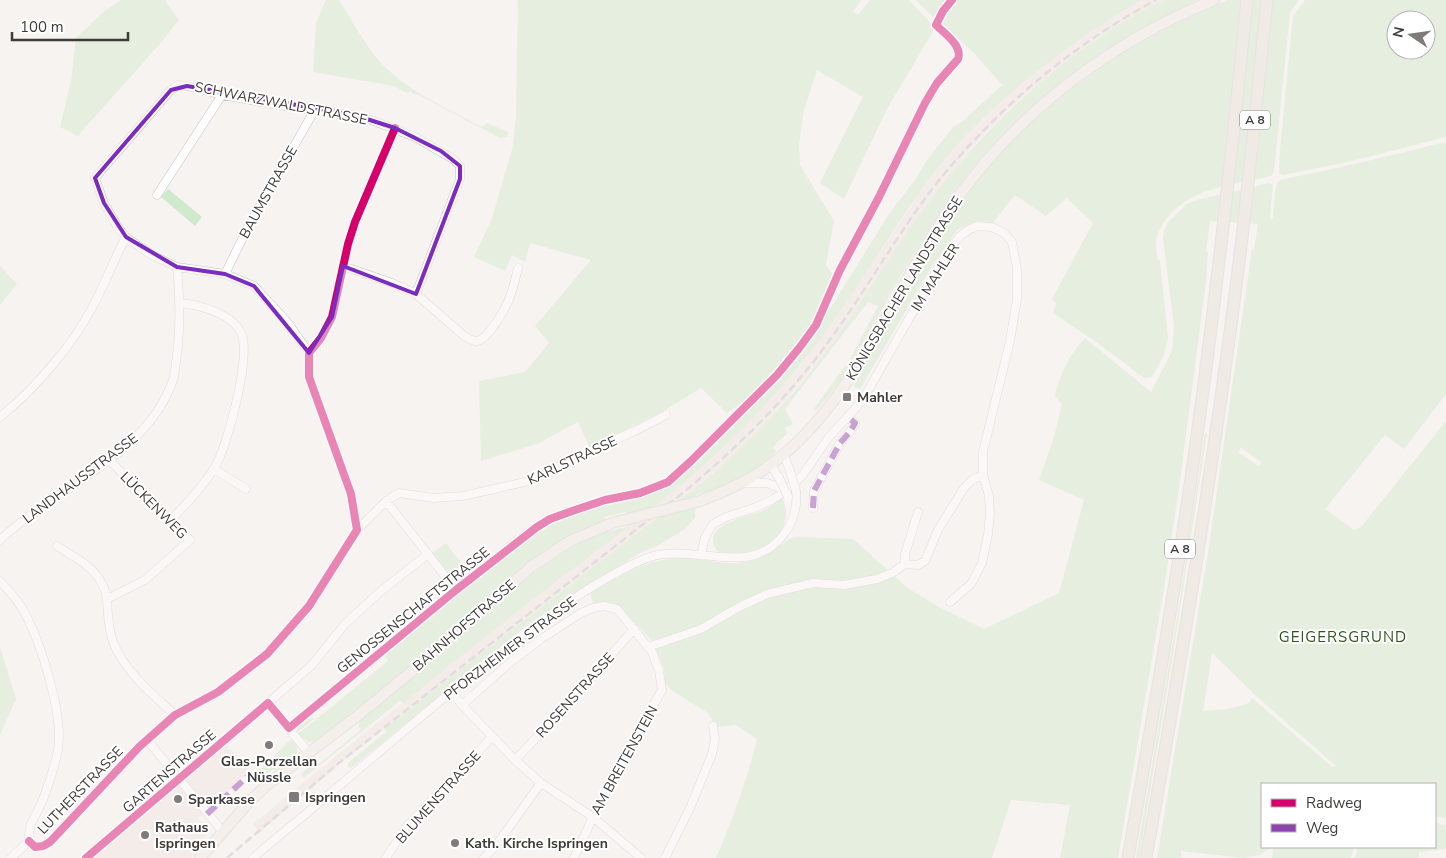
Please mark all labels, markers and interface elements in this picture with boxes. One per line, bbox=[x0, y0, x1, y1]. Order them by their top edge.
scale bar bbox=[12, 10, 129, 42]
north arrow bbox=[1386, 10, 1436, 60]
text: 100 m bbox=[20, 17, 64, 37]
text: N bbox=[1388, 25, 1409, 39]
street label: SCHWARZWALDSTRASSE bbox=[193, 77, 369, 130]
road number: A 8 bbox=[1240, 110, 1270, 130]
street label: BAUMSTRASSE bbox=[235, 143, 302, 242]
street label: KÖNIGSBACHER LANDSTRASSE bbox=[842, 192, 967, 384]
street label: IM MAHLER bbox=[907, 240, 964, 315]
place label: Mahler bbox=[857, 388, 903, 407]
marker: Mahler bbox=[841, 391, 853, 403]
street label: LANDHAUSSTRASSE bbox=[19, 429, 142, 528]
street label: KARLSTRASSE bbox=[524, 431, 620, 490]
street label: LÜCKENWEG bbox=[116, 468, 191, 543]
road number: A 8 bbox=[1165, 540, 1195, 558]
street label: GENOSSENSCHAFTSTRASSE bbox=[333, 543, 494, 678]
street label: BAHNHOFSTRASSE bbox=[409, 575, 520, 675]
street label: PFORZHEIMER STRASSE bbox=[440, 592, 581, 705]
district label: GEIGERSGRUND bbox=[1279, 627, 1407, 647]
street label: ROSENSTRASSE bbox=[532, 649, 619, 742]
street label: AM BREITENSTEIN bbox=[586, 702, 662, 818]
street label: GARTENSTRASSE bbox=[119, 726, 220, 817]
marker: Glas-Porzellan Nüssle bbox=[263, 739, 275, 751]
street label: LUTHERSTRASSE bbox=[33, 742, 127, 839]
street label: BLUMENSTRASSE bbox=[392, 747, 485, 848]
place label: Glas-Porzellan Nüssle bbox=[221, 752, 317, 787]
legend bbox=[1261, 783, 1436, 848]
place label: Ispringen bbox=[305, 788, 366, 807]
place label: Sparkasse bbox=[188, 790, 255, 809]
marker: Ispringen bbox=[287, 790, 301, 804]
marker: Sparkasse bbox=[172, 793, 184, 805]
text: Radweg bbox=[1306, 793, 1362, 813]
place label: Rathaus Ispringen bbox=[155, 818, 216, 853]
text: Weg bbox=[1306, 818, 1338, 838]
marker: Rathaus Ispringen bbox=[139, 829, 151, 841]
place label: Kath. Kirche Ispringen bbox=[465, 834, 608, 853]
marker: Kath. Kirche Ispringen bbox=[449, 837, 461, 849]

